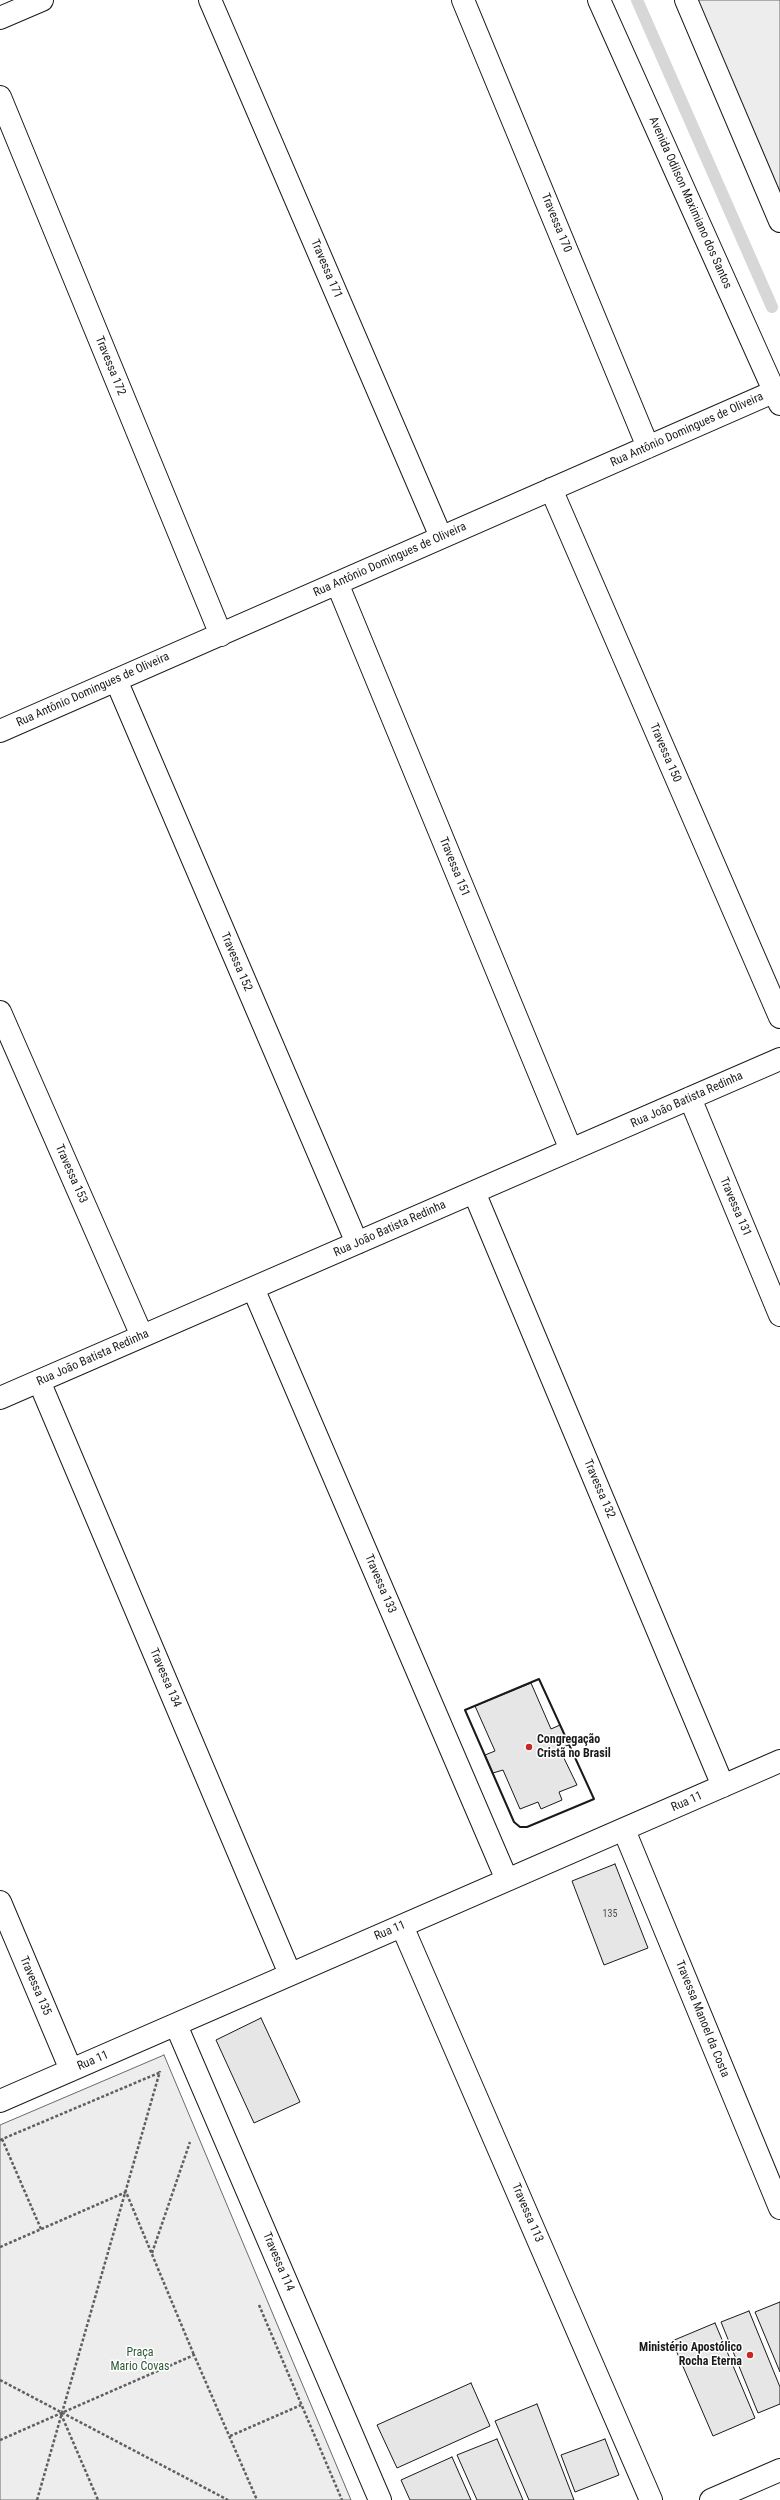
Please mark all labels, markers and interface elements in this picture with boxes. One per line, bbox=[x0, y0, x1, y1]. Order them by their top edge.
street label: Avenida Odilson Maximiano dos Santos bbox=[645, 115, 735, 291]
street label: Travessa 170 bbox=[538, 191, 574, 255]
street label: Travessa 171 bbox=[307, 237, 345, 301]
street label: Travessa 172 bbox=[92, 334, 128, 398]
street label: Rua Antônio Domingues de Oliveira bbox=[608, 390, 766, 470]
street label: Rua Antônio Domingues de Oliveira bbox=[311, 520, 469, 600]
street label: Rua Antônio Domingues de Oliveira bbox=[14, 650, 172, 730]
street label: Travessa 150 bbox=[646, 721, 684, 785]
street label: Travessa 151 bbox=[436, 835, 472, 899]
street label: Travessa 152 bbox=[217, 930, 255, 994]
street label: Rua João Batista Redinha bbox=[629, 1069, 745, 1131]
street label: Travessa 153 bbox=[52, 1142, 90, 1206]
street label: Travessa 131 bbox=[716, 1175, 754, 1239]
street label: Rua João Batista Redinha bbox=[332, 1198, 448, 1260]
street label: Rua João Batista Redinha bbox=[35, 1327, 151, 1389]
street label: Travessa 132 bbox=[580, 1457, 618, 1521]
street label: Travessa 133 bbox=[361, 1552, 399, 1616]
street label: Travessa 134 bbox=[146, 1646, 184, 1710]
place label: Congregação Cristã no Brasil bbox=[537, 1733, 611, 1761]
marker: Congregação Cristã no Brasil bbox=[524, 1742, 534, 1752]
street label: Rua 11 bbox=[669, 1789, 705, 1815]
house number: 135 bbox=[603, 1908, 617, 1920]
street label: Rua 11 bbox=[372, 1918, 408, 1944]
street label: Travessa 135 bbox=[16, 1954, 54, 2018]
street label: Travessa Manoel da Costa bbox=[672, 1958, 732, 2080]
street label: Rua 11 bbox=[75, 2048, 111, 2074]
street label: Travessa 113 bbox=[508, 2181, 546, 2245]
street label: Travessa 114 bbox=[259, 2230, 297, 2294]
place label: Ministério Apostólico Rocha Eterna bbox=[639, 2341, 742, 2369]
park label: Praça Mario Covas bbox=[110, 2346, 170, 2374]
marker: Ministério Apostólico Rocha Eterna bbox=[745, 2350, 755, 2360]

